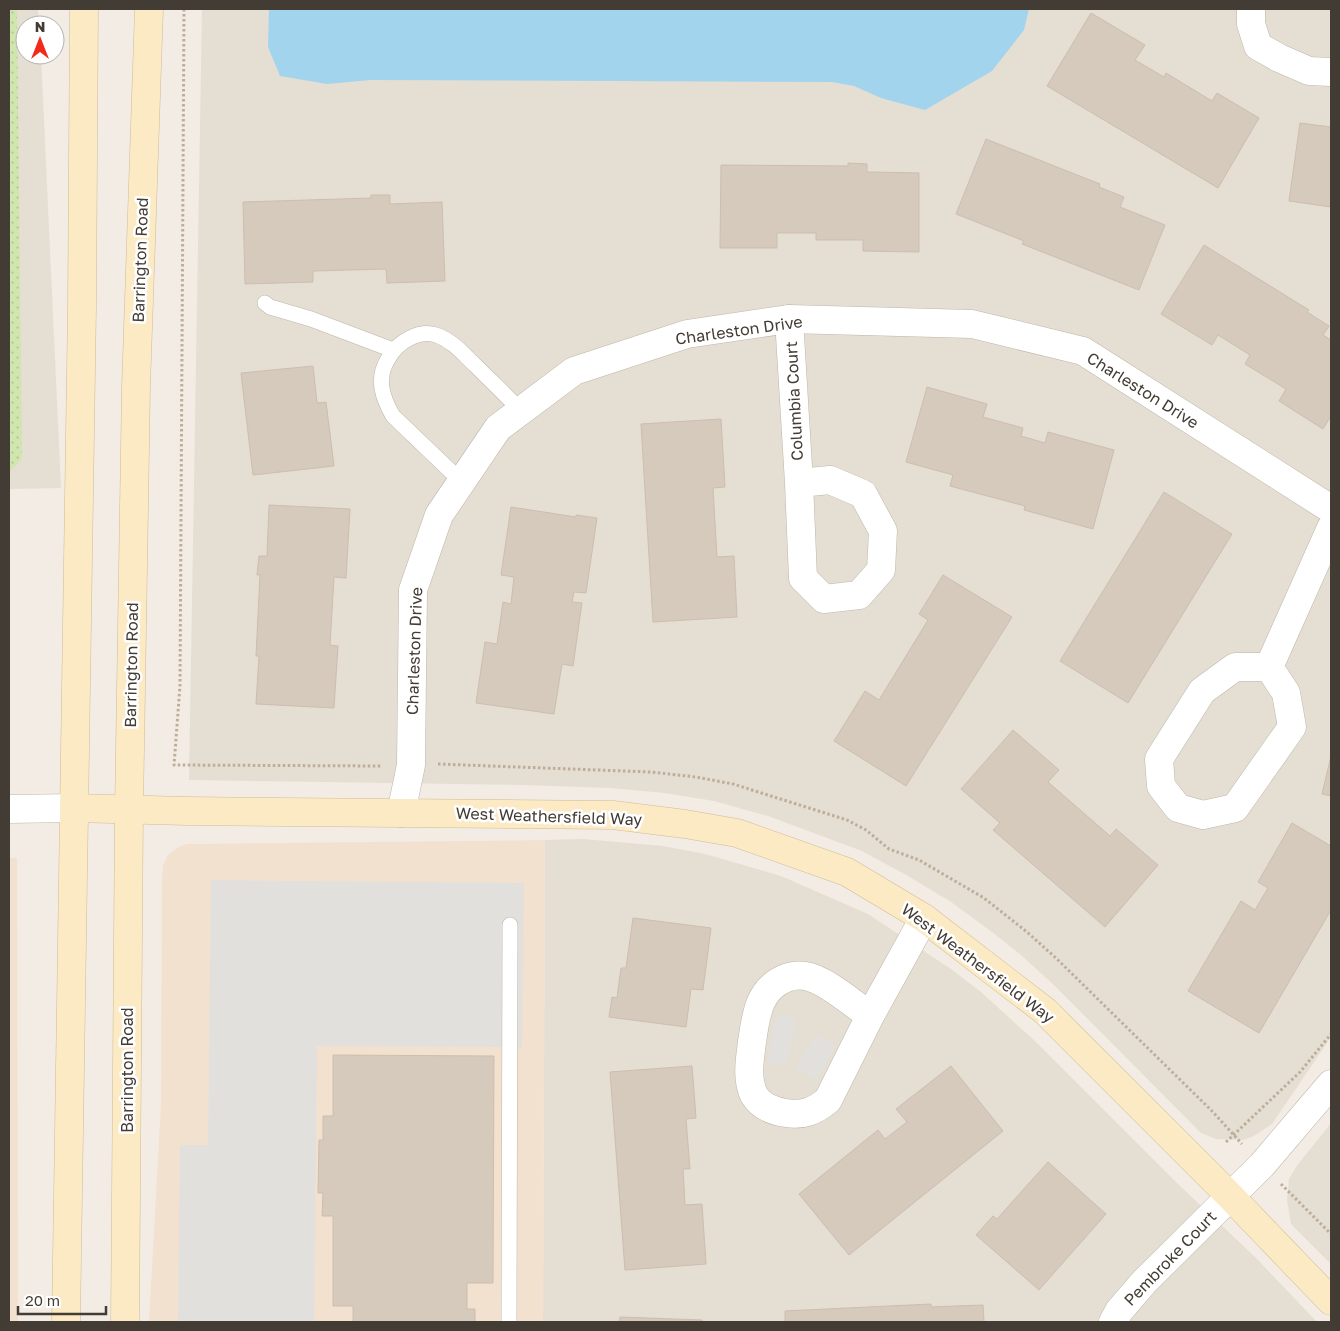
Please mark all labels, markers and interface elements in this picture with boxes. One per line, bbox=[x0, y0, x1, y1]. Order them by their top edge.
north arrow bbox=[15, 15, 65, 65]
text: N bbox=[35, 18, 45, 35]
street label: Barrington Road bbox=[128, 197, 152, 323]
street label: Charleston Drive bbox=[674, 311, 804, 349]
street label: Columbia Court bbox=[781, 341, 807, 461]
street label: Charleston Drive bbox=[1083, 348, 1203, 432]
street label: Charleston Drive bbox=[402, 587, 426, 715]
street label: Barrington Road bbox=[120, 602, 142, 728]
street label: West Weathersfield Way bbox=[455, 803, 643, 829]
street label: West Weathersfield Way bbox=[897, 899, 1059, 1027]
street label: Barrington Road bbox=[117, 1007, 137, 1133]
street label: Pembroke Court bbox=[1120, 1206, 1220, 1310]
scale bar bbox=[18, 1284, 105, 1316]
text: 20 m bbox=[25, 1291, 60, 1309]

